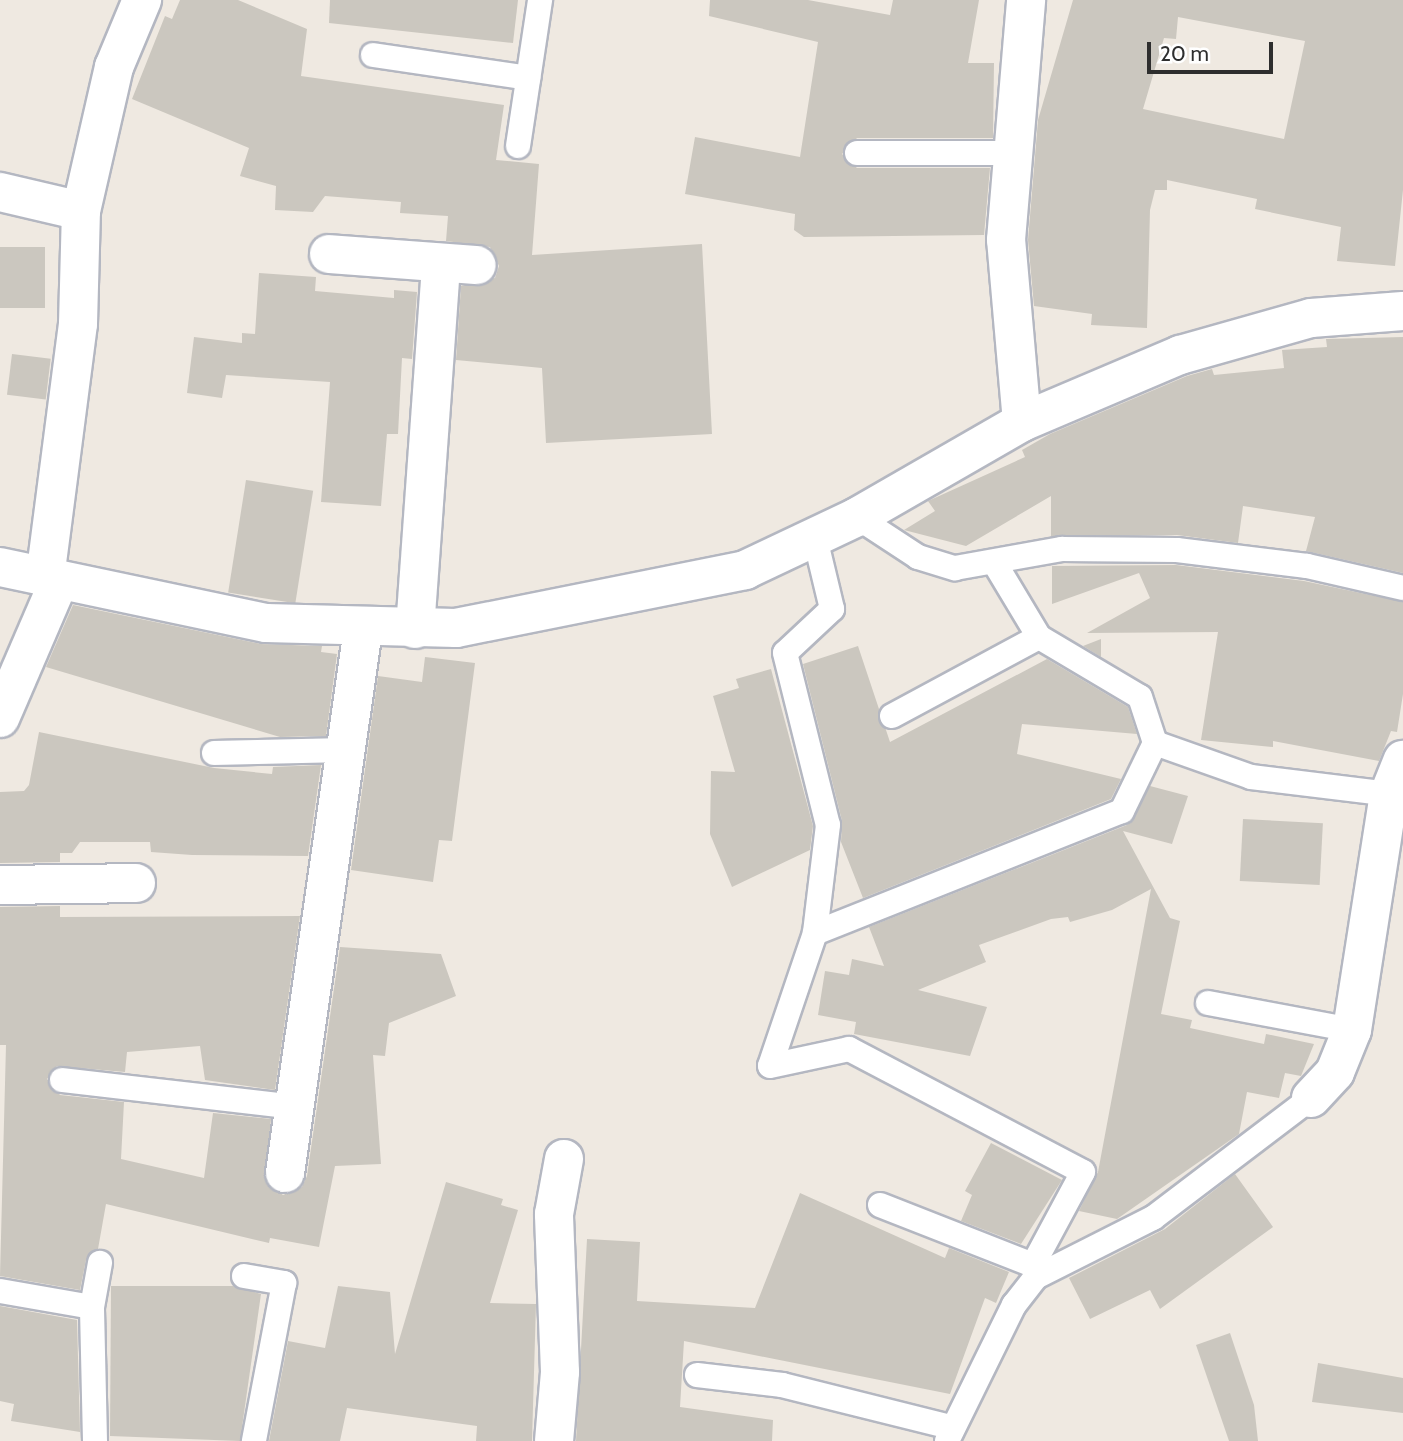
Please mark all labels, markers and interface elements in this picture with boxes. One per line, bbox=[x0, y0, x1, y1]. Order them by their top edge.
scale bar bbox=[1151, 28, 1277, 72]
text: 20 m bbox=[1160, 41, 1209, 66]

